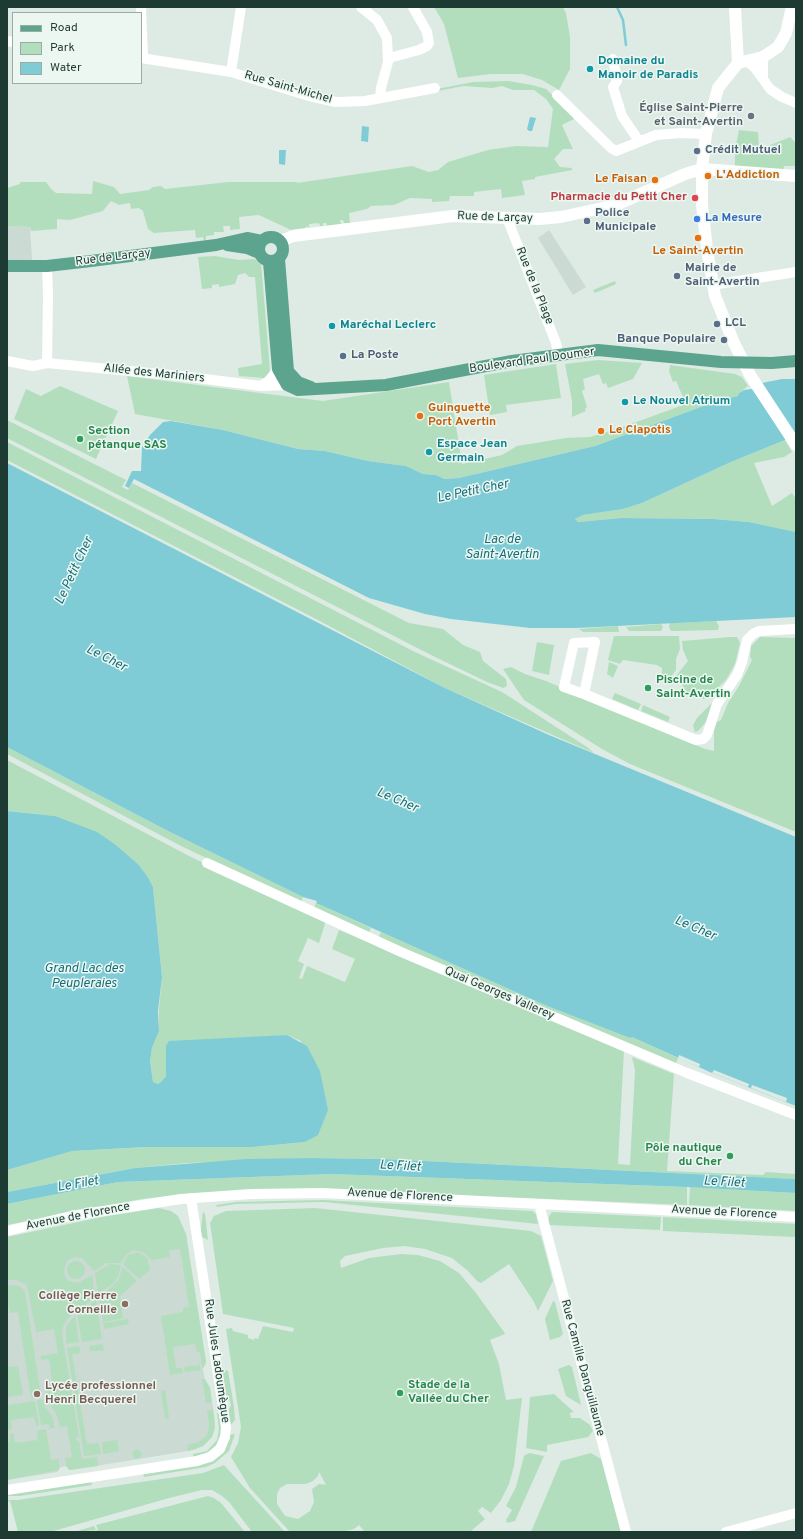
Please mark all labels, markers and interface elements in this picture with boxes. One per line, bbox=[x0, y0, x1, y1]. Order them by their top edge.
legend bbox=[12, 12, 142, 84]
text: Road bbox=[50, 20, 78, 36]
text: Park bbox=[50, 40, 75, 56]
place label: Domaine du Manoir de Paradis bbox=[598, 55, 698, 83]
text: Water bbox=[50, 60, 82, 76]
marker: Domaine du Manoir de Paradis bbox=[585, 64, 595, 74]
street label: Rue Saint-Michel bbox=[242, 69, 334, 107]
place label: Église Saint-Pierre et Saint-Avertin bbox=[639, 102, 743, 130]
marker: Église Saint-Pierre et Saint-Avertin bbox=[746, 111, 756, 121]
place label: Crédit Mutuel bbox=[705, 144, 781, 158]
marker: Crédit Mutuel bbox=[692, 146, 702, 156]
place label: L'Addiction bbox=[716, 169, 780, 183]
marker: L'Addiction bbox=[703, 171, 713, 181]
place label: Le Faisan bbox=[595, 173, 647, 187]
marker: Le Faisan bbox=[650, 175, 660, 185]
place label: Pharmacie du Petit Cher bbox=[550, 191, 687, 205]
marker: Pharmacie du Petit Cher bbox=[690, 193, 700, 203]
place label: Police Municipale bbox=[595, 207, 656, 235]
street label: Rue de Larçay bbox=[457, 209, 533, 227]
place label: La Mesure bbox=[705, 212, 762, 226]
marker: La Mesure bbox=[692, 214, 702, 224]
marker: Police Municipale bbox=[582, 216, 592, 226]
marker: Le Saint-Avertin bbox=[693, 233, 703, 243]
street label: Rue de la Plage bbox=[512, 245, 556, 327]
place label: Le Saint-Avertin bbox=[652, 245, 744, 259]
street label: Rue de Larçay bbox=[74, 246, 152, 270]
place label: Mairie de Saint-Avertin bbox=[685, 262, 760, 290]
marker: Mairie de Saint-Avertin bbox=[672, 271, 682, 281]
place label: LCL bbox=[725, 317, 746, 331]
place label: Maréchal Leclerc bbox=[340, 319, 436, 333]
marker: LCL bbox=[712, 319, 722, 329]
marker: Maréchal Leclerc bbox=[327, 321, 337, 331]
place label: Banque Populaire bbox=[617, 333, 716, 347]
marker: Banque Populaire bbox=[719, 335, 729, 345]
street label: Boulevard Paul Doumer bbox=[468, 345, 596, 377]
place label: La Poste bbox=[351, 349, 399, 363]
marker: La Poste bbox=[338, 351, 348, 361]
street label: Allée des Mariniers bbox=[103, 362, 205, 386]
place label: Le Nouvel Atrium bbox=[633, 395, 730, 409]
marker: Le Nouvel Atrium bbox=[620, 397, 630, 407]
place label: Guinguette Port Avertin bbox=[428, 402, 496, 430]
marker: Guinguette Port Avertin bbox=[415, 411, 425, 421]
place label: Le Clapotis bbox=[609, 424, 671, 438]
place label: Section pétanque SAS bbox=[88, 425, 167, 453]
marker: Le Clapotis bbox=[596, 426, 606, 436]
marker: Section pétanque SAS bbox=[75, 434, 85, 444]
place label: Espace Jean Germain bbox=[437, 438, 507, 466]
marker: Espace Jean Germain bbox=[424, 447, 434, 457]
water label: Le Petit Cher bbox=[436, 477, 510, 507]
water label: Lac de Saint-Avertin bbox=[465, 532, 539, 563]
water label: Le Petit Cher bbox=[53, 535, 97, 607]
water label: Le Cher bbox=[83, 642, 129, 676]
place label: Piscine de Saint-Avertin bbox=[656, 674, 731, 702]
marker: Piscine de Saint-Avertin bbox=[643, 683, 653, 693]
water label: Le Cher bbox=[374, 785, 420, 817]
water label: Le Cher bbox=[672, 913, 718, 945]
water label: Grand Lac des Peupleraies bbox=[44, 961, 124, 992]
street label: Quai Georges Vallerey bbox=[442, 964, 556, 1024]
place label: Pôle nautique du Cher bbox=[645, 1142, 722, 1170]
marker: Pôle nautique du Cher bbox=[725, 1151, 735, 1161]
water label: Le Filet bbox=[379, 1158, 421, 1176]
water label: Le Filet bbox=[56, 1174, 100, 1196]
water label: Le Filet bbox=[703, 1174, 745, 1192]
street label: Avenue de Florence bbox=[347, 1186, 453, 1206]
street label: Avenue de Florence bbox=[25, 1200, 131, 1234]
street label: Avenue de Florence bbox=[671, 1203, 777, 1223]
place label: Collège Pierre Corneille bbox=[38, 1290, 117, 1318]
street label: Rue Jules Ladoumègue bbox=[200, 1298, 232, 1424]
street label: Rue Camille Danguillaume bbox=[557, 1298, 607, 1438]
marker: Collège Pierre Corneille bbox=[120, 1299, 130, 1309]
place label: Stade de la Vallée du Cher bbox=[408, 1379, 489, 1407]
place label: Lycée professionnel Henri Becquerel bbox=[45, 1380, 156, 1408]
marker: Stade de la Vallée du Cher bbox=[395, 1388, 405, 1398]
marker: Lycée professionnel Henri Becquerel bbox=[32, 1389, 42, 1399]

